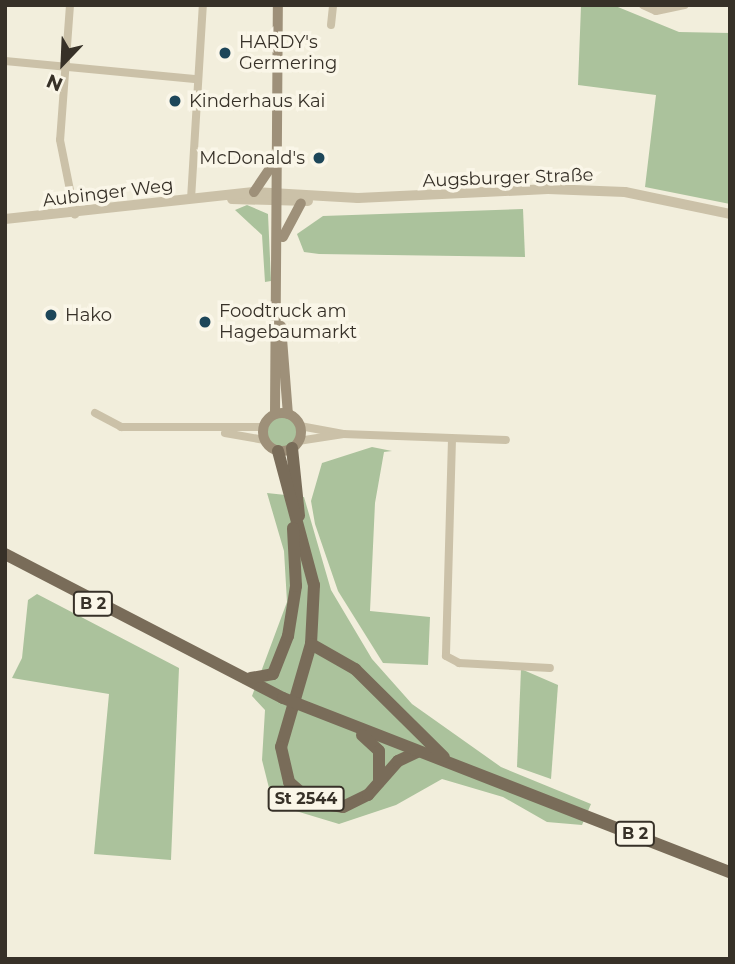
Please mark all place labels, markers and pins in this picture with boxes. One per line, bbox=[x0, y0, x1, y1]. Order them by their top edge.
place label: HARDY's Germering bbox=[239, 32, 337, 74]
marker: HARDY's Germering bbox=[217, 45, 233, 61]
place label: Kinderhaus Kai bbox=[189, 90, 325, 112]
marker: Kinderhaus Kai bbox=[167, 93, 183, 109]
place label: McDonald's bbox=[199, 147, 305, 169]
marker: McDonald's bbox=[311, 150, 327, 166]
place label: Foodtruck am Hagebaumarkt bbox=[219, 301, 357, 344]
place label: Hako bbox=[65, 304, 112, 326]
marker: Hako bbox=[43, 307, 59, 323]
marker: Foodtruck am Hagebaumarkt bbox=[197, 314, 213, 330]

